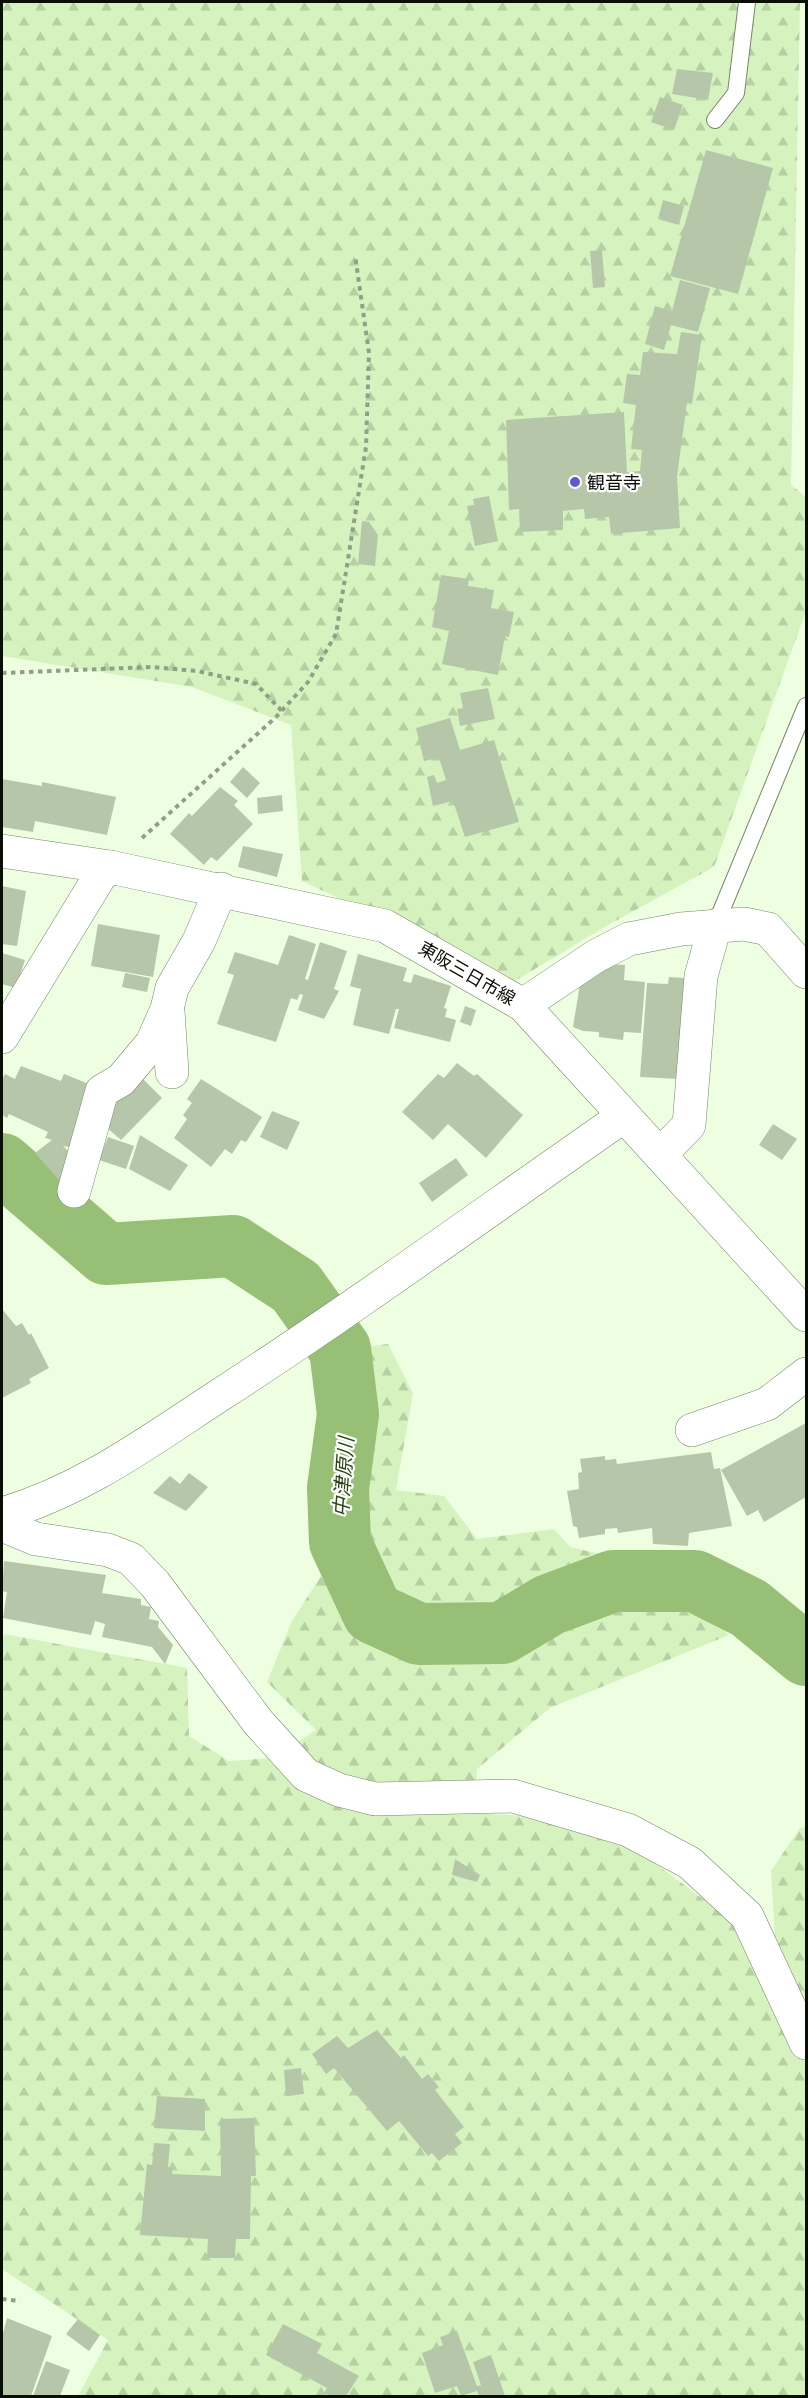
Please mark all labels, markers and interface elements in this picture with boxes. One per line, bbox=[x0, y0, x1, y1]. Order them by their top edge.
place label: 観音寺 bbox=[587, 471, 641, 494]
marker: 観音寺 bbox=[568, 475, 582, 489]
street label: 東阪三日市線 bbox=[414, 936, 520, 1010]
water label: 中津原川 bbox=[327, 1434, 359, 1518]

